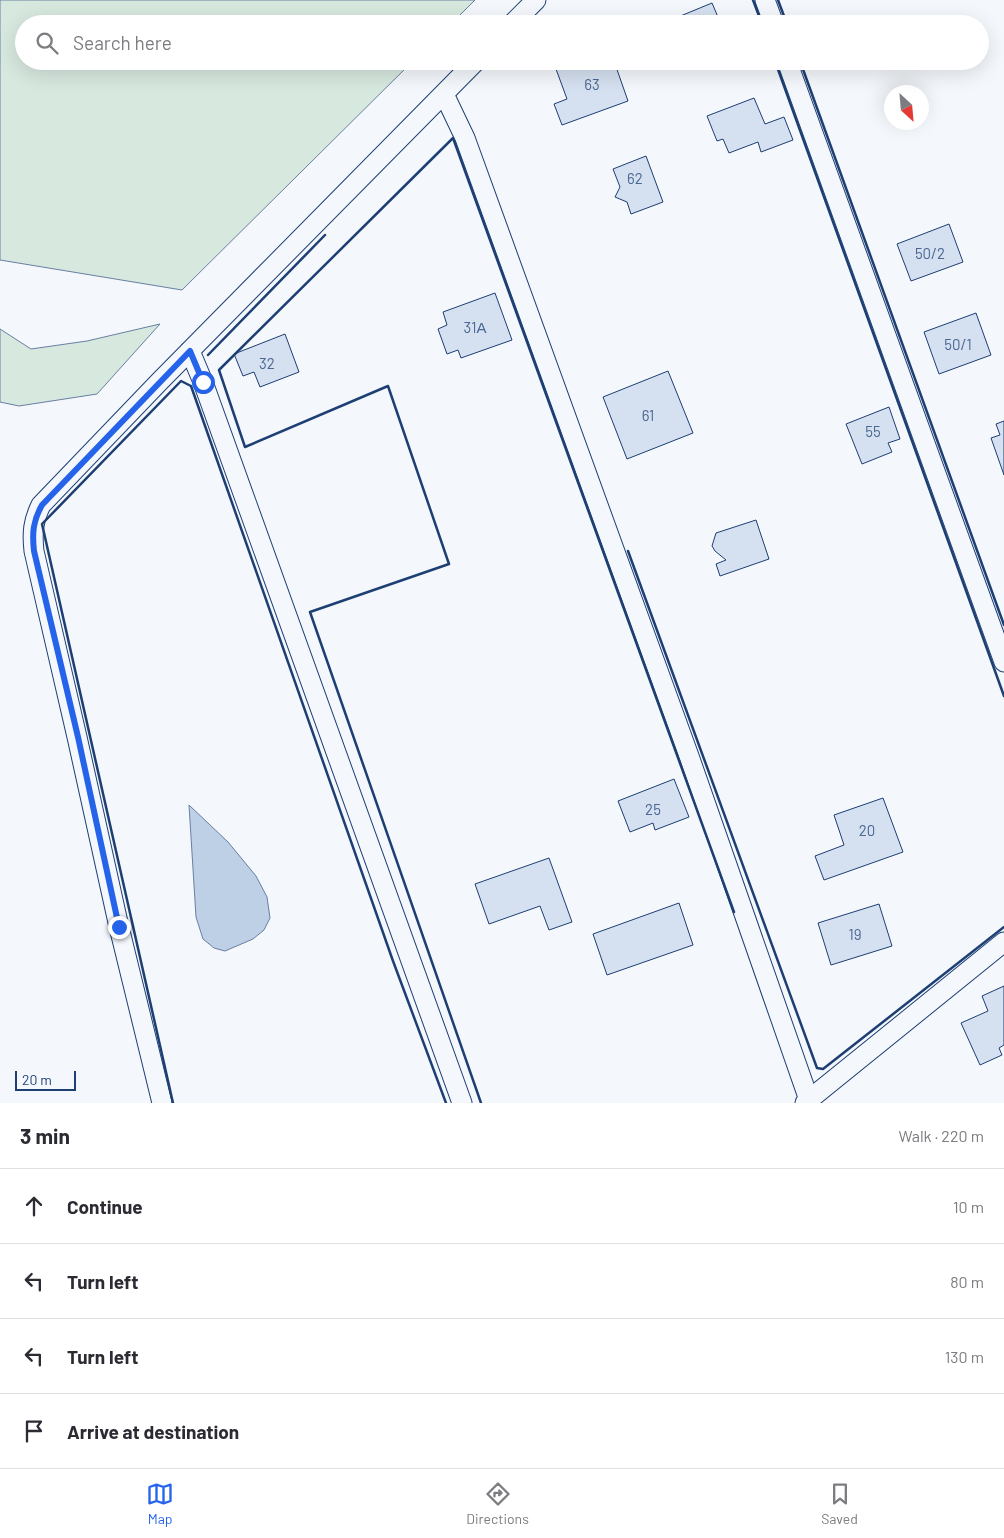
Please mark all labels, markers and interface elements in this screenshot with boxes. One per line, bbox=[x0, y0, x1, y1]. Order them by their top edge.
search box bbox=[15, 15, 989, 70]
icon: search bbox=[33, 29, 61, 57]
text: Search here bbox=[73, 31, 172, 54]
house number: 63 bbox=[584, 75, 600, 93]
north arrow bbox=[884, 85, 929, 130]
house number: 62 bbox=[627, 169, 643, 187]
house number: 50/2 bbox=[915, 244, 945, 262]
house number: 31А bbox=[464, 318, 486, 336]
house number: 50/1 bbox=[944, 335, 972, 353]
house number: 32 bbox=[259, 354, 275, 372]
route start bbox=[192, 371, 215, 394]
house number: 61 bbox=[642, 406, 654, 424]
house number: 55 bbox=[865, 422, 881, 440]
house number: 25 bbox=[645, 800, 661, 818]
house number: 20 bbox=[859, 821, 875, 839]
route end bbox=[108, 916, 131, 939]
house number: 19 bbox=[848, 925, 862, 943]
scale bar bbox=[15, 1068, 76, 1091]
text: 20 m bbox=[22, 1071, 52, 1088]
text: 3 min bbox=[20, 1123, 70, 1148]
text: Walk · 220 m bbox=[898, 1126, 984, 1145]
icon: ahead bbox=[20, 1192, 48, 1220]
text: Continue bbox=[67, 1195, 143, 1218]
text: 10 m bbox=[953, 1197, 984, 1216]
icon: left bbox=[20, 1267, 48, 1295]
text: Turn left bbox=[67, 1270, 138, 1293]
text: 80 m bbox=[950, 1272, 984, 1291]
icon: left bbox=[20, 1342, 48, 1370]
text: Turn left bbox=[67, 1345, 138, 1368]
text: 130 m bbox=[945, 1347, 984, 1366]
icon: arrive bbox=[20, 1417, 48, 1445]
text: Arrive at destination bbox=[67, 1420, 239, 1443]
tab: Map bbox=[146, 1480, 174, 1527]
tab: Directions bbox=[466, 1480, 529, 1527]
tab: Saved bbox=[821, 1480, 858, 1527]

